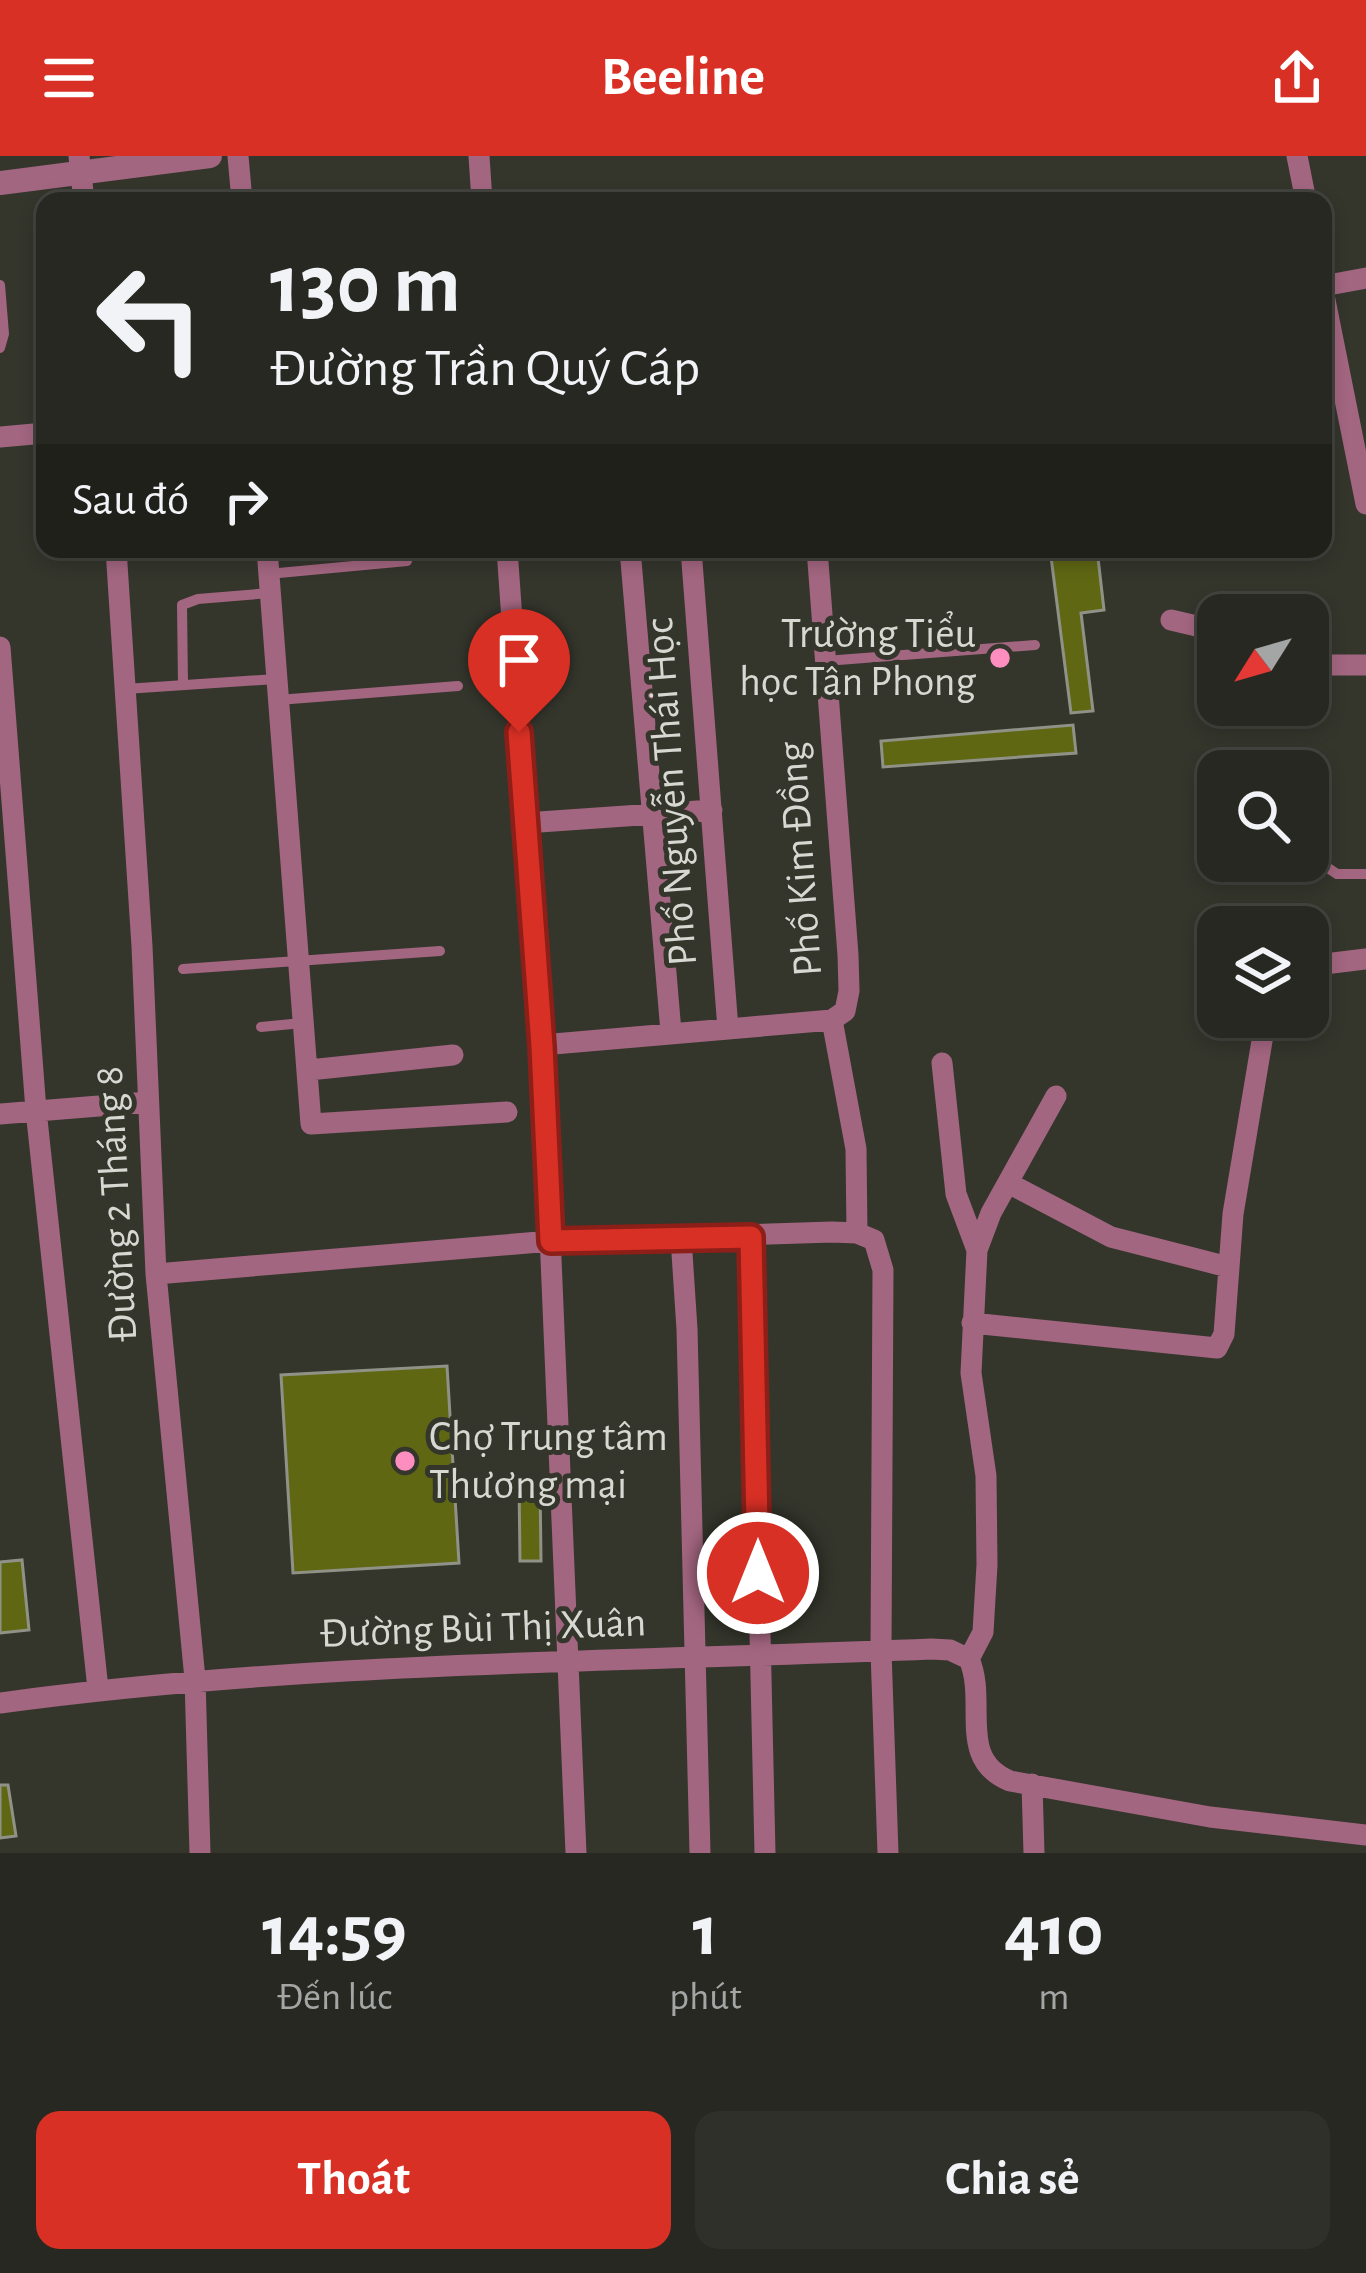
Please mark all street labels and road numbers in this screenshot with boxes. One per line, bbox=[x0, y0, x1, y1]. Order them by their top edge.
street label: Phố Nguyễn Thái Học bbox=[637, 617, 704, 967]
street label: Phố Kim Đồng bbox=[771, 740, 829, 978]
street label: Đường 2 Tháng 8 bbox=[88, 1065, 144, 1343]
street label: Đường Bùi Thị Xuân bbox=[319, 1601, 647, 1655]

